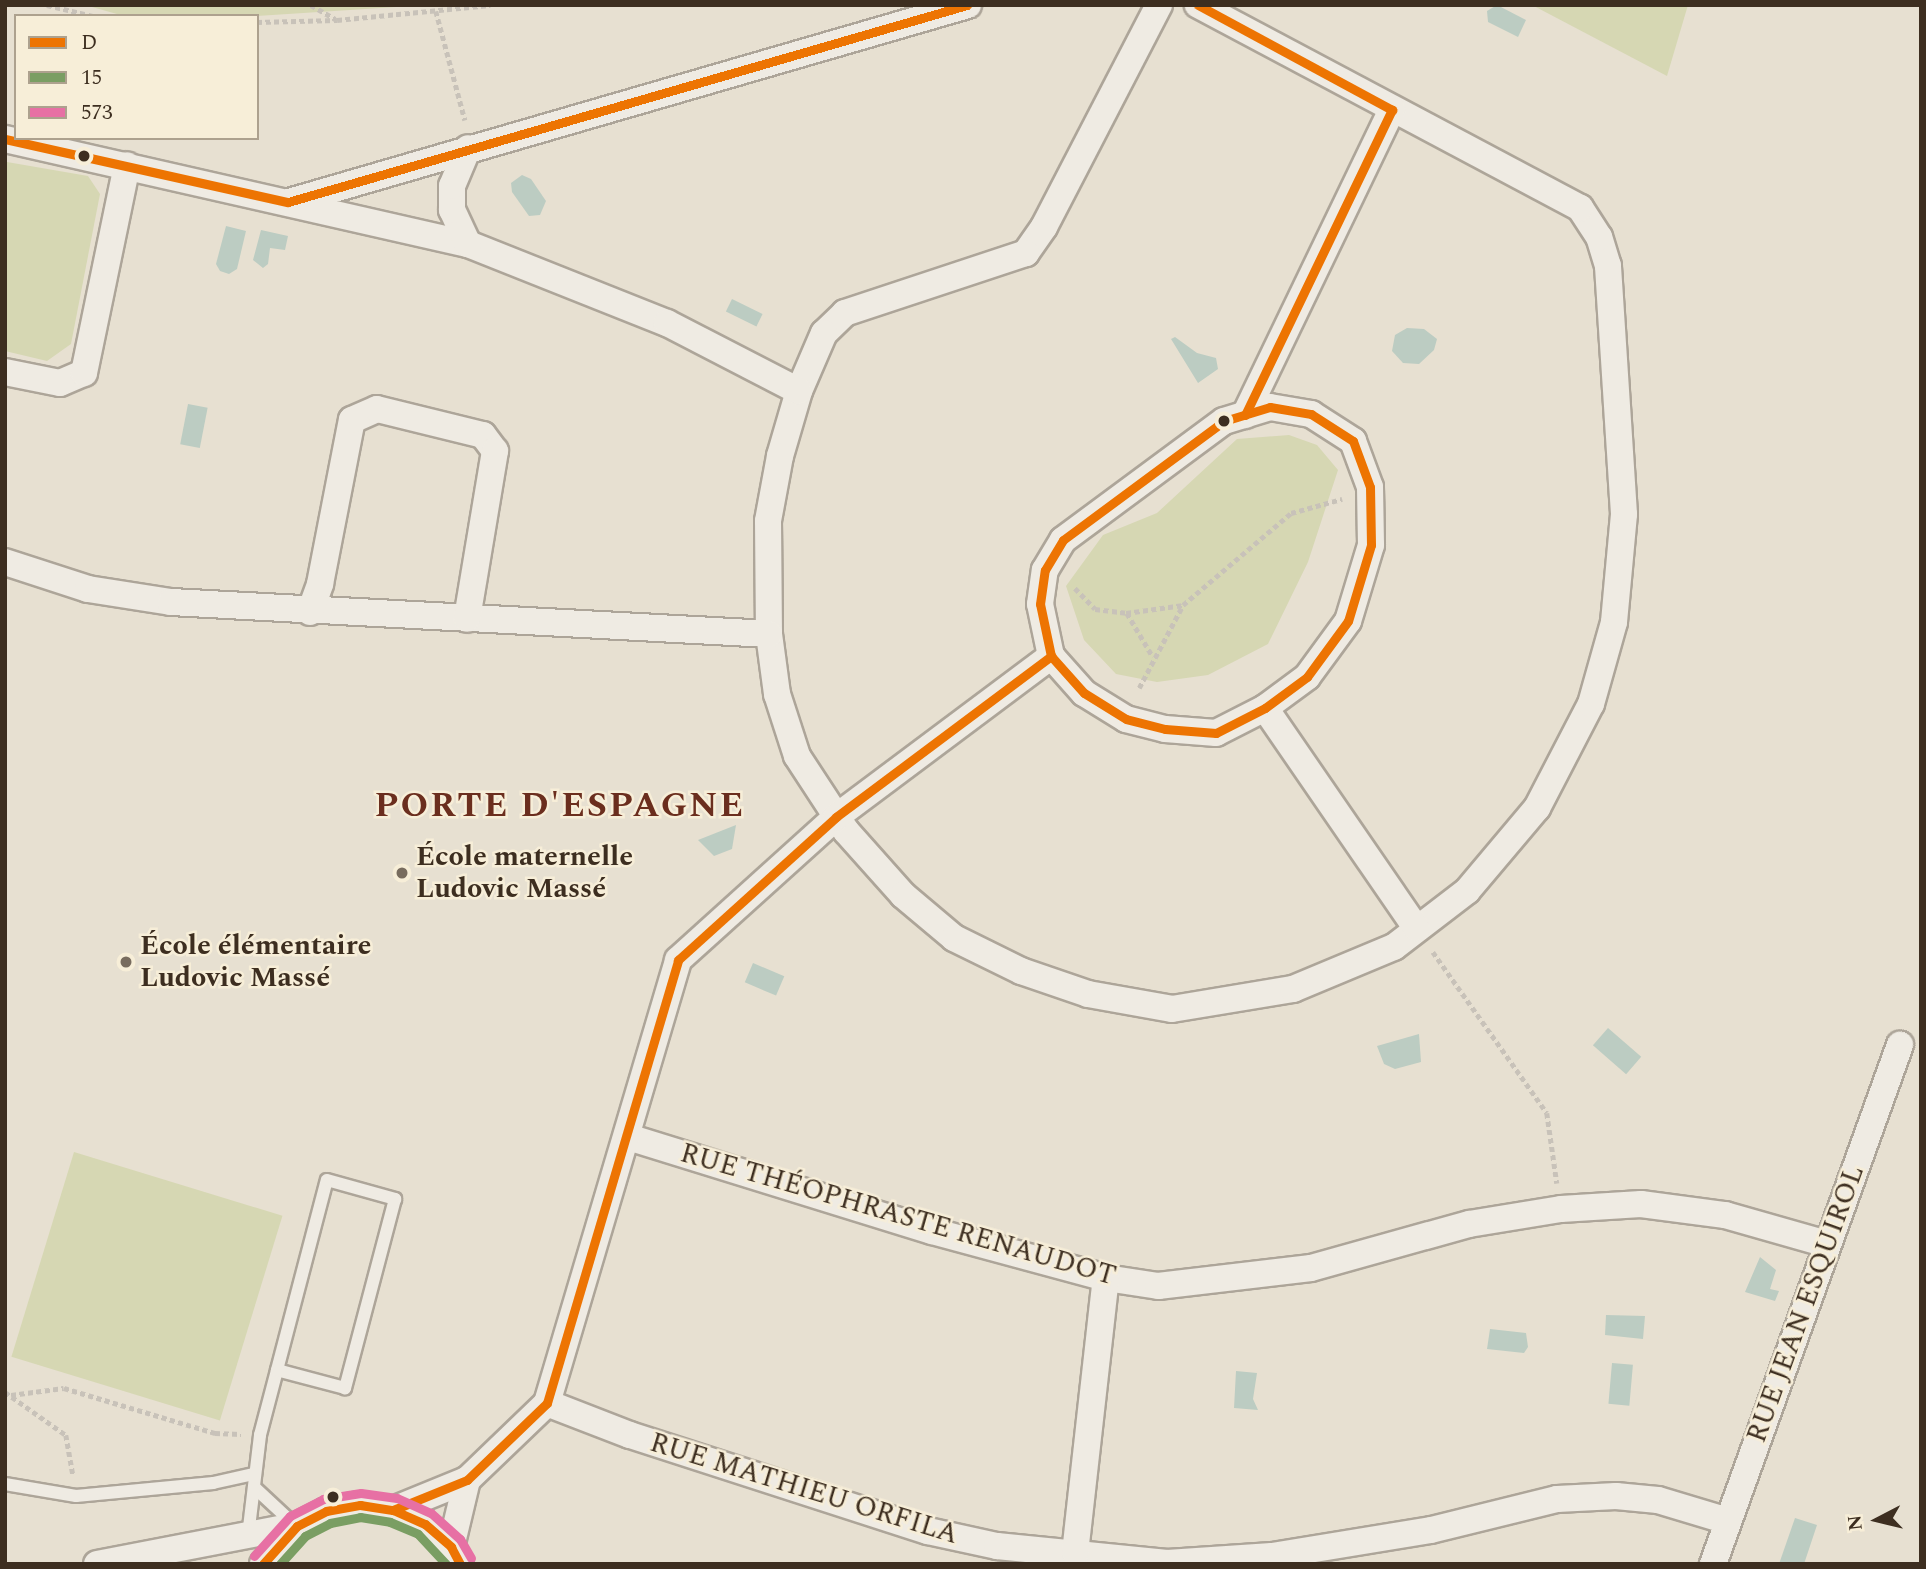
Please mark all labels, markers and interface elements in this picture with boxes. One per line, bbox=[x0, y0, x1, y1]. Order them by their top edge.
legend bbox=[14, 14, 259, 140]
text: D bbox=[81, 27, 97, 59]
text: 15 bbox=[81, 62, 102, 94]
text: 573 bbox=[81, 97, 113, 129]
unlabelled marker bbox=[77, 149, 91, 163]
unlabelled marker bbox=[1217, 414, 1231, 428]
district label: PORTE D'ESPAGNE bbox=[376, 785, 744, 827]
place label: École maternelle Ludovic Massé bbox=[416, 840, 633, 906]
marker: École maternelle Ludovic Massé bbox=[394, 865, 410, 881]
place label: École élémentaire Ludovic Massé bbox=[140, 929, 371, 995]
marker: École élémentaire Ludovic Massé bbox=[118, 954, 134, 970]
street label: RUE THÉOPHRASTE RENAUDOT bbox=[676, 1137, 1120, 1293]
street label: RUE JEAN ESQUIROL bbox=[1740, 1161, 1872, 1447]
street label: RUE MATHIEU ORFILA bbox=[646, 1426, 962, 1552]
north arrow bbox=[1842, 1485, 1912, 1555]
unlabelled marker bbox=[326, 1490, 340, 1504]
text: N bbox=[1840, 1513, 1871, 1532]

